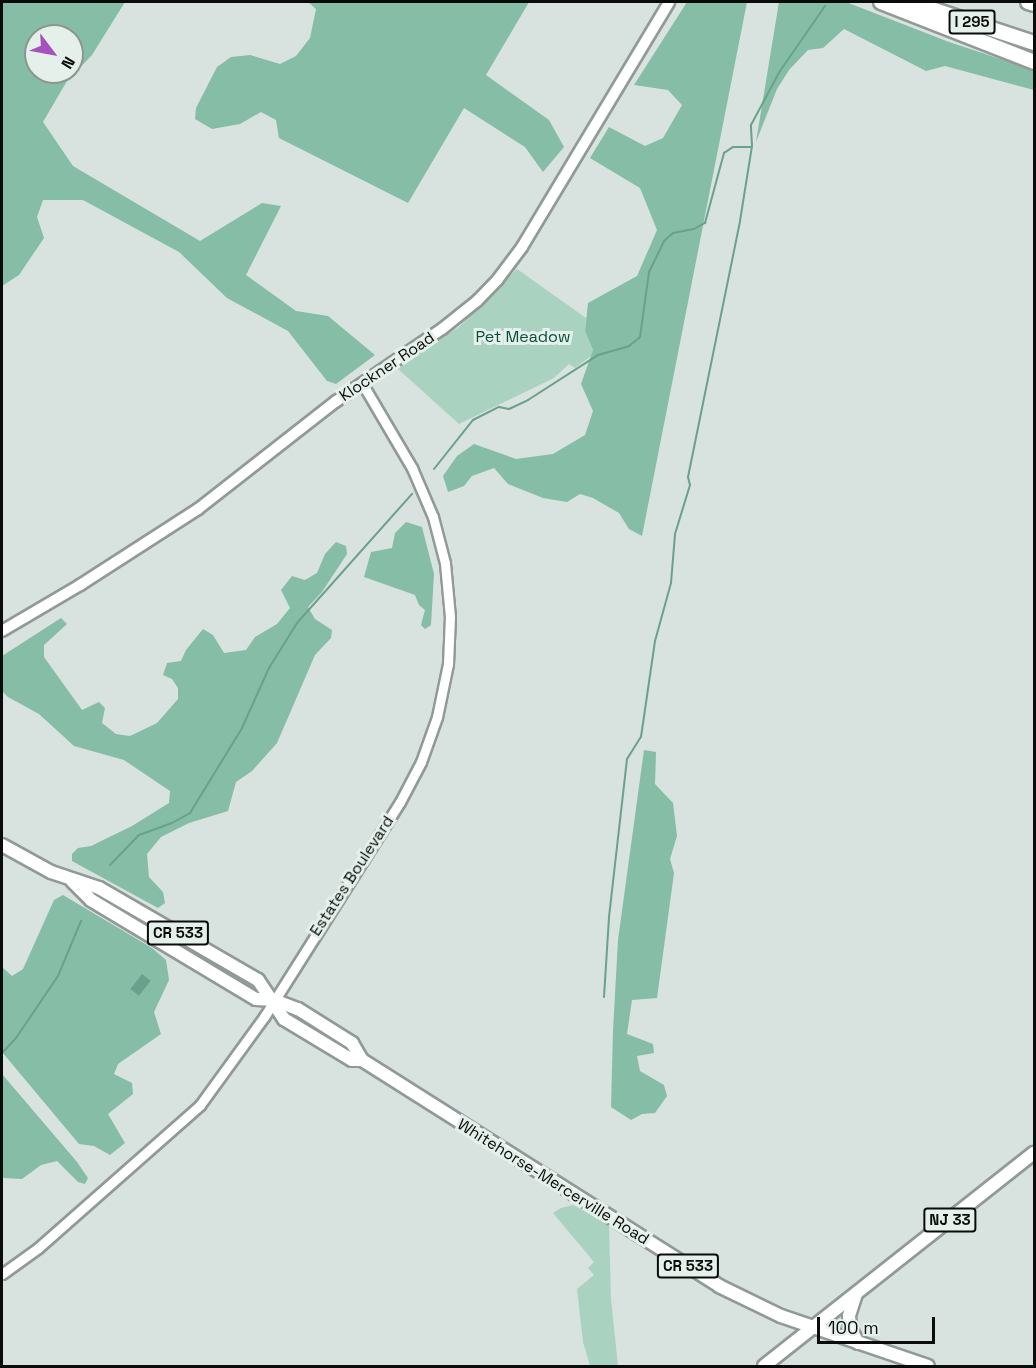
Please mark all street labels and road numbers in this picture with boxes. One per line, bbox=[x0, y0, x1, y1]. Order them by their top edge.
road number: I 295 bbox=[948, 10, 996, 34]
street label: Klockner Road bbox=[336, 328, 438, 406]
street label: Estates Boulevard bbox=[306, 812, 398, 940]
road number: CR 533 bbox=[146, 921, 210, 945]
street label: Whitehorse-Mercerville Road bbox=[454, 1115, 652, 1249]
road number: NJ 33 bbox=[923, 1208, 977, 1232]
road number: CR 533 bbox=[656, 1254, 720, 1278]

